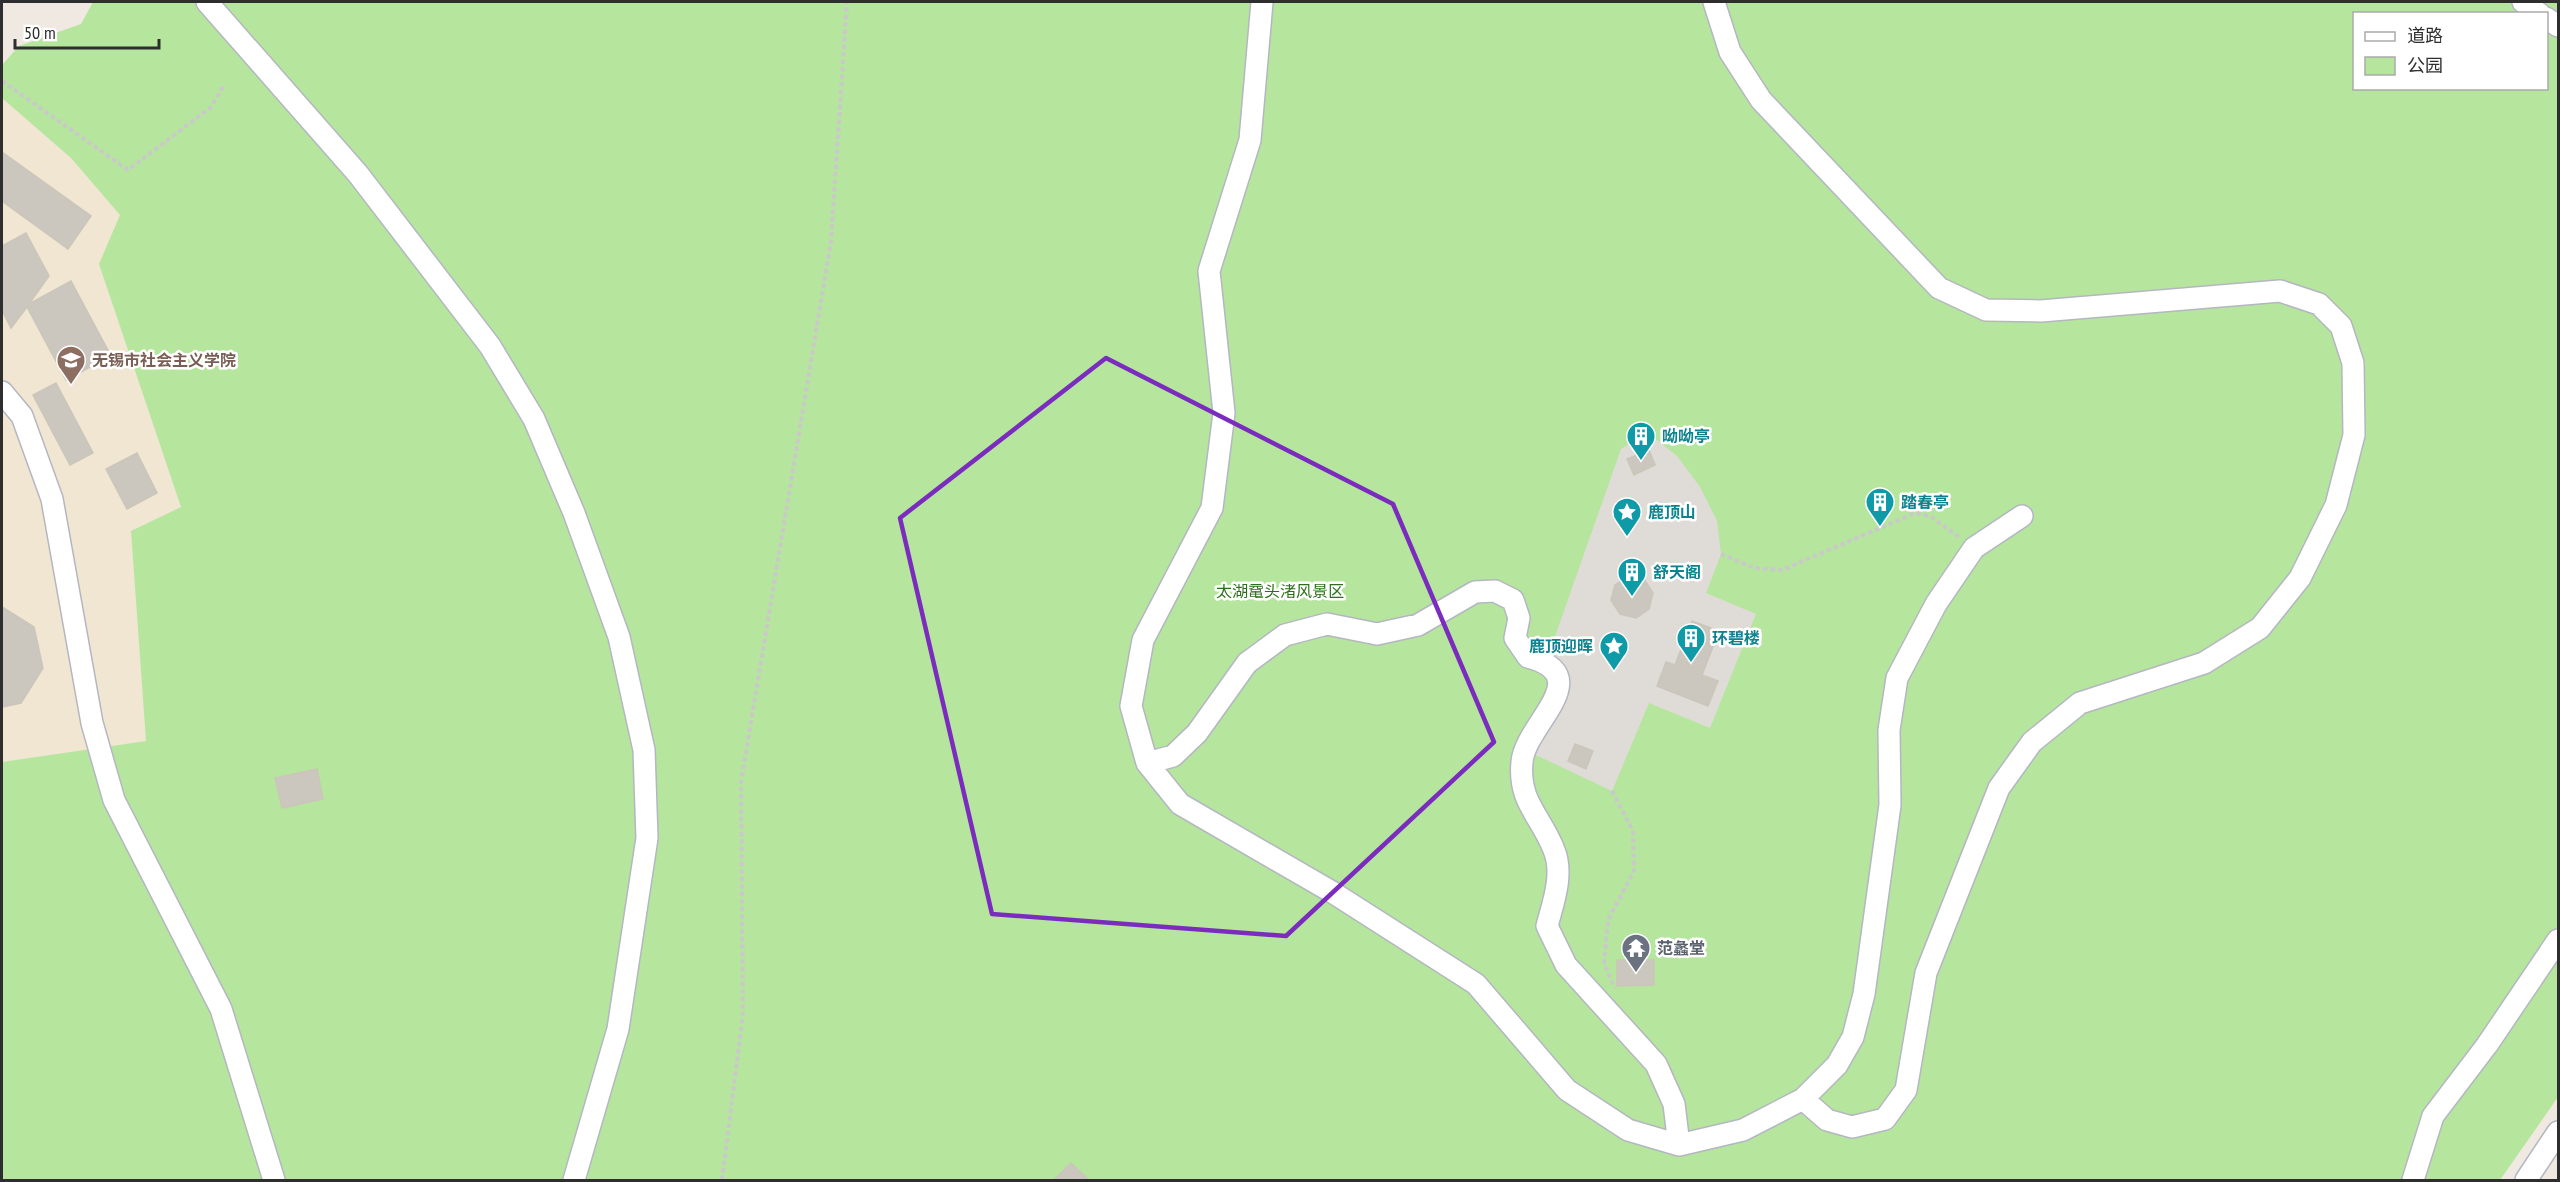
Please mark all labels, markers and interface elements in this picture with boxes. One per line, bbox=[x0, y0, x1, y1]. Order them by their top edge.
scale bar bbox=[15, 12, 159, 50]
legend bbox=[2353, 12, 2548, 90]
text: 50 m bbox=[24, 21, 56, 44]
text: 道路 bbox=[2407, 24, 2443, 47]
text: 公园 bbox=[2407, 54, 2443, 77]
school or university icon: 无锡市社会主义学院 bbox=[55, 344, 87, 386]
place label: 无锡市社会主义学院 bbox=[92, 350, 236, 370]
building icon: 呦呦亭 bbox=[1625, 420, 1657, 462]
place label: 呦呦亭 bbox=[1662, 426, 1710, 446]
building icon: 踏春亭 bbox=[1864, 486, 1896, 528]
place label: 踏春亭 bbox=[1901, 492, 1949, 512]
place icon: 鹿顶山 bbox=[1611, 496, 1643, 538]
place label: 鹿顶山 bbox=[1648, 502, 1696, 522]
building icon: 舒天阁 bbox=[1616, 556, 1648, 598]
place label: 舒天阁 bbox=[1653, 562, 1701, 582]
park label: 太湖鼋头渚风景区 bbox=[1216, 581, 1344, 601]
building icon: 环碧楼 bbox=[1675, 622, 1707, 664]
place label: 环碧楼 bbox=[1712, 628, 1760, 648]
place icon: 鹿顶迎晖 bbox=[1598, 630, 1630, 672]
place label: 鹿顶迎晖 bbox=[1529, 636, 1593, 656]
temple icon: 范蠡堂 bbox=[1620, 932, 1652, 974]
place label: 范蠡堂 bbox=[1657, 938, 1705, 958]

